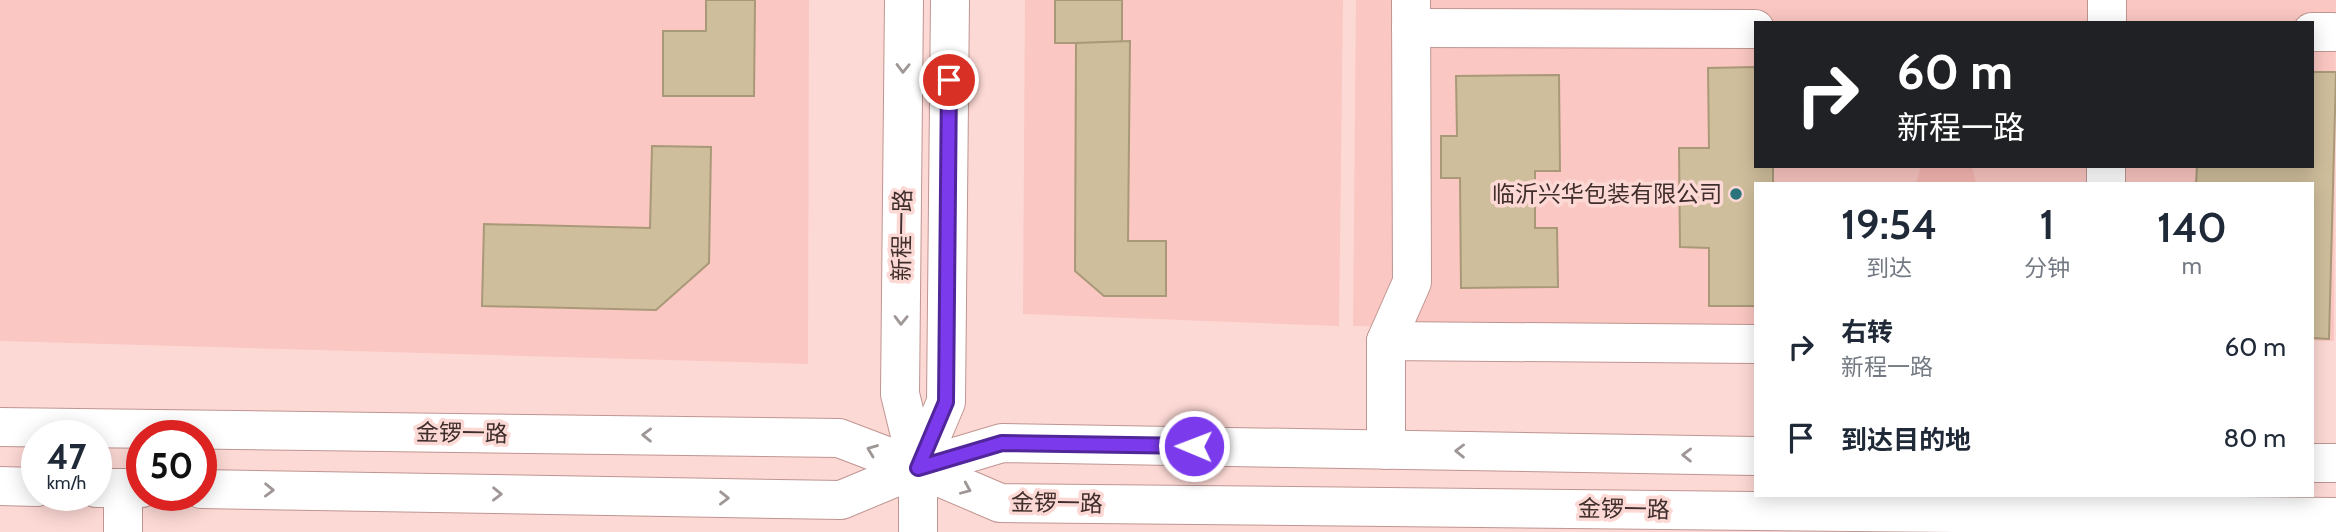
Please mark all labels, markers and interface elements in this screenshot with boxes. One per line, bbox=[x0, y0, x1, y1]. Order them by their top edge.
text: 60 m bbox=[1897, 42, 2013, 101]
icon: right bbox=[1782, 49, 1873, 140]
pin bbox=[919, 50, 979, 110]
icon: arrive bbox=[930, 61, 968, 99]
one-way arrow bbox=[895, 63, 911, 74]
text: 新程一路 bbox=[1897, 108, 2025, 147]
place label: 临沂兴华包装有限公司 bbox=[1492, 180, 1722, 208]
marker: 临沂兴华包装有限公司 bbox=[1728, 186, 1744, 202]
street label: 新程一路 bbox=[887, 189, 917, 281]
text: 19:54 bbox=[1841, 198, 1937, 250]
text: 1 bbox=[2039, 198, 2054, 250]
text: 140 bbox=[2157, 201, 2227, 253]
text: m bbox=[2182, 252, 2202, 280]
text: 到达 bbox=[1866, 254, 1912, 282]
text: 分钟 bbox=[2024, 254, 2070, 282]
one-way arrow bbox=[893, 315, 909, 326]
text: 右转 bbox=[1841, 316, 1893, 348]
icon: right bbox=[1782, 328, 1820, 366]
text: 60 m bbox=[2224, 331, 2286, 363]
text: 新程一路 bbox=[1841, 353, 1933, 381]
position arrow bbox=[1157, 409, 1231, 483]
street label: 金锣一路 bbox=[416, 418, 508, 448]
icon: arrive bbox=[1782, 419, 1820, 457]
speed limit sign: 50 bbox=[126, 420, 217, 511]
text: 80 m bbox=[2223, 422, 2286, 454]
text: 到达目的地 bbox=[1841, 424, 1971, 456]
one-way arrow bbox=[641, 427, 651, 443]
text: 47 bbox=[47, 435, 86, 478]
one-way arrow bbox=[1454, 443, 1464, 459]
one-way arrow bbox=[866, 445, 878, 459]
one-way arrow bbox=[1681, 447, 1692, 462]
text: km/h bbox=[47, 472, 86, 494]
one-way arrow bbox=[959, 481, 972, 495]
one-way arrow bbox=[264, 483, 275, 498]
one-way arrow bbox=[492, 486, 503, 502]
street label: 金锣一路 bbox=[1011, 488, 1103, 518]
one-way arrow bbox=[719, 490, 730, 505]
street label: 金锣一路 bbox=[1578, 494, 1670, 524]

